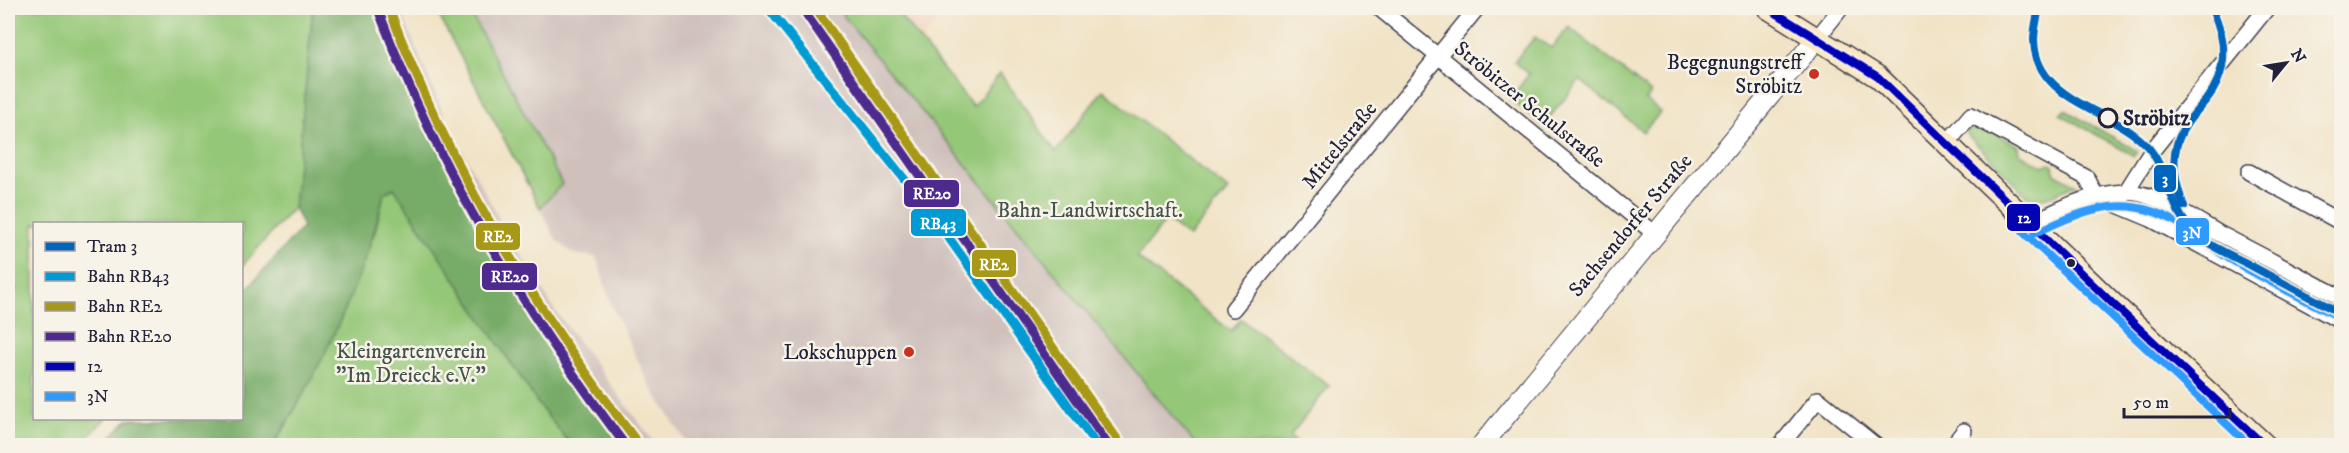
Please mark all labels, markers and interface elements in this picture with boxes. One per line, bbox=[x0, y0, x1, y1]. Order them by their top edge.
north arrow bbox=[2256, 33, 2316, 93]
street label: Ströbitzer Schulstraße bbox=[1449, 36, 1610, 174]
text: N bbox=[2286, 45, 2310, 67]
place label: Begegnungstreff Ströbitz bbox=[1667, 50, 1805, 100]
marker: Begegnungstreff Ströbitz bbox=[1807, 67, 1821, 81]
street label: Mittelstraße bbox=[1297, 96, 1383, 195]
place label: Ströbitz bbox=[2123, 106, 2191, 132]
marker: Ströbitz bbox=[2098, 108, 2118, 128]
street label: Sachsendorfer Straße bbox=[1563, 149, 1698, 302]
line badge: 3 bbox=[2153, 164, 2177, 193]
text: 3 bbox=[2162, 169, 2168, 189]
line badge: RE20 bbox=[903, 179, 960, 208]
text: RE20 bbox=[913, 184, 952, 204]
park label: Bahn-Landwirtschaft. bbox=[997, 198, 1183, 224]
line badge: 12 bbox=[2006, 203, 2041, 232]
line badge: RB43 bbox=[910, 208, 967, 237]
text: 12 bbox=[2017, 208, 2032, 228]
text: RB43 bbox=[920, 214, 956, 234]
line badge: 3N bbox=[2175, 217, 2210, 246]
legend bbox=[33, 222, 243, 420]
line badge: RE2 bbox=[475, 222, 521, 251]
text: 3N bbox=[2182, 223, 2202, 243]
text: RE2 bbox=[483, 227, 514, 247]
text: Tram 3 bbox=[87, 236, 137, 258]
line badge: RE2 bbox=[971, 249, 1017, 278]
text: RE2 bbox=[979, 255, 1010, 275]
unlabelled marker bbox=[2065, 257, 2077, 269]
line badge: RE20 bbox=[481, 262, 538, 291]
text: Bahn RB43 bbox=[87, 266, 169, 288]
text: RE20 bbox=[491, 267, 530, 287]
text: Bahn RE2 bbox=[87, 296, 162, 318]
text: Bahn RE20 bbox=[87, 326, 172, 348]
park label: Kleingartenverein "Im Dreieck e.V." bbox=[336, 339, 486, 389]
place label: Lokschuppen bbox=[783, 340, 897, 366]
marker: Lokschuppen bbox=[902, 345, 916, 359]
text: 12 bbox=[87, 356, 103, 378]
scale bar bbox=[2124, 381, 2230, 419]
text: 3N bbox=[87, 386, 109, 408]
text: 50 m bbox=[2133, 392, 2169, 414]

